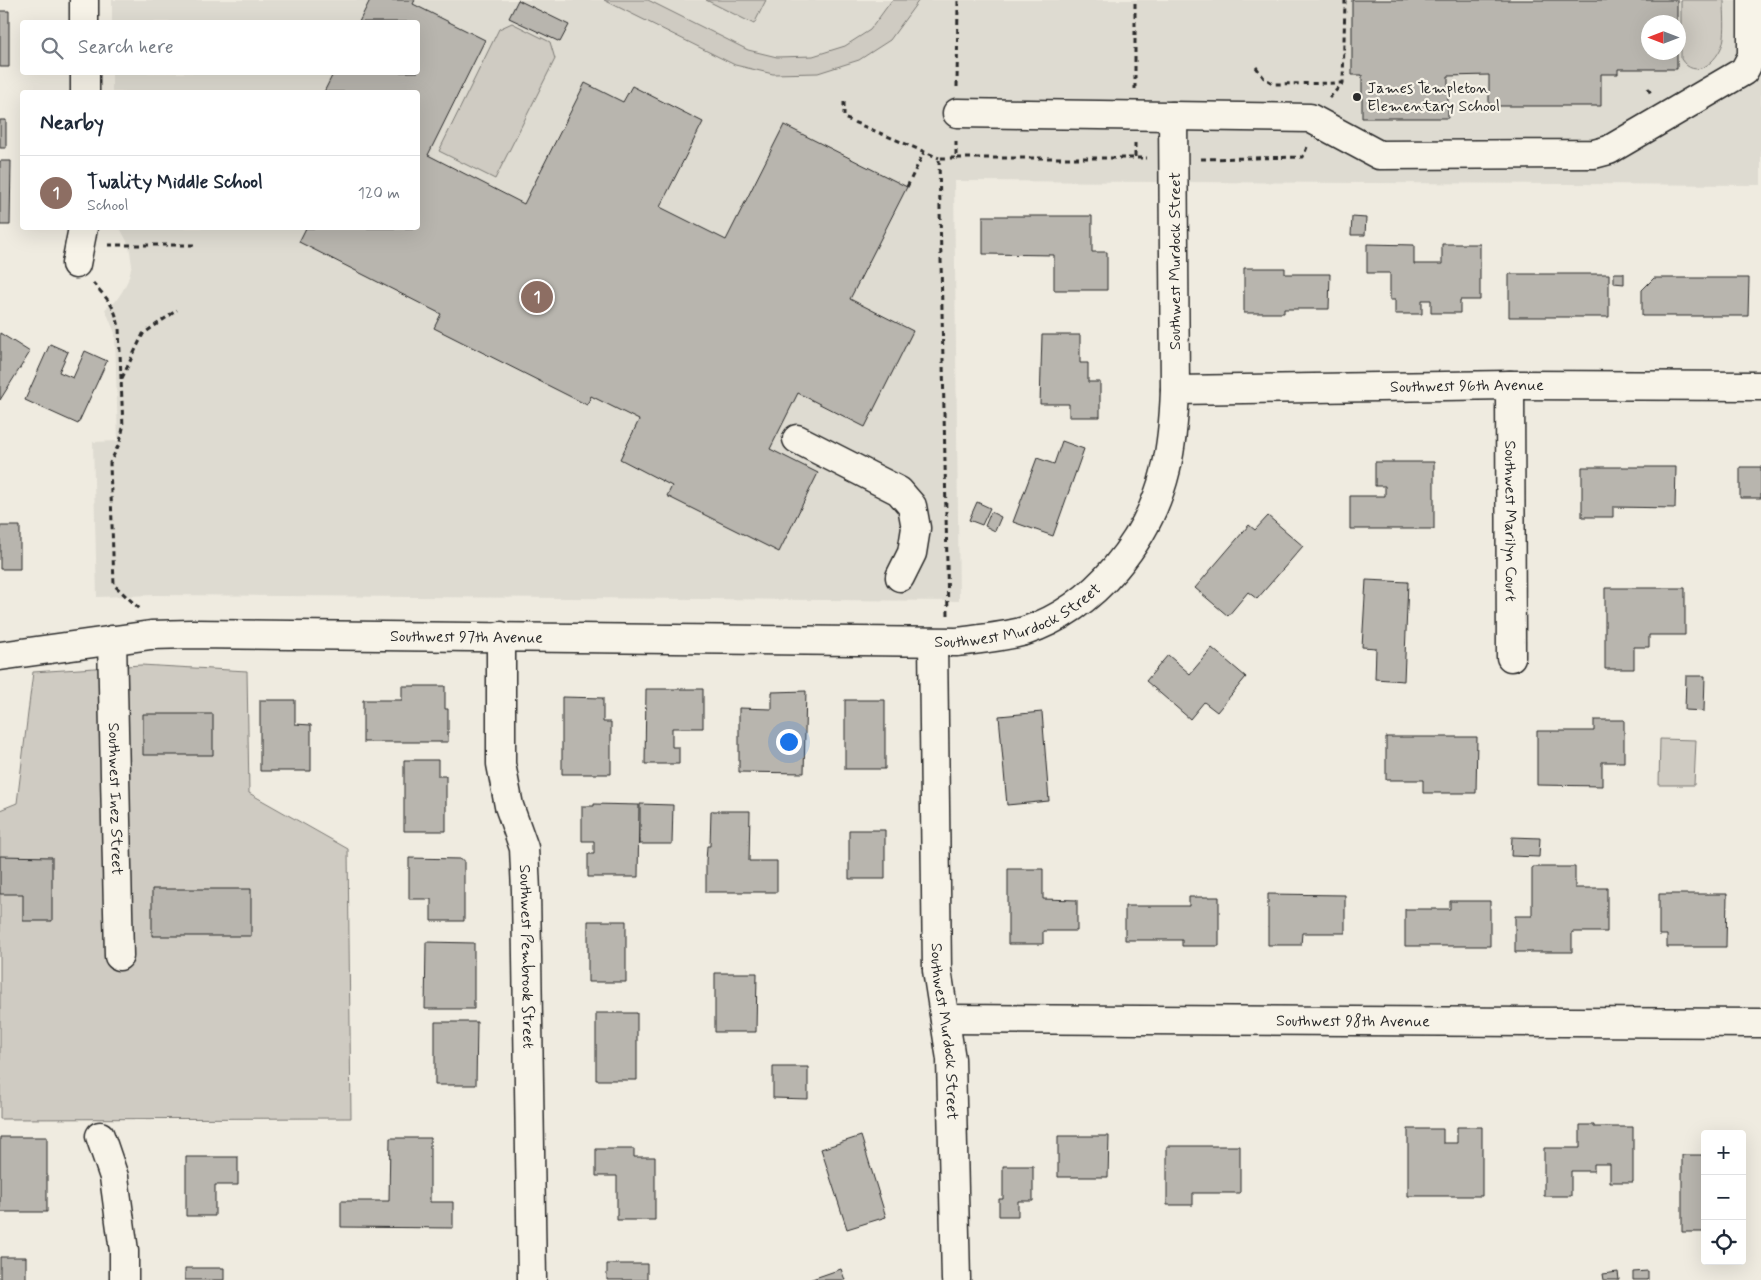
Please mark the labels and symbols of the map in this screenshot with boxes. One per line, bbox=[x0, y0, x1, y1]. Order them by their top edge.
north arrow bbox=[1641, 15, 1686, 60]
place label: James Templeton Elementary School bbox=[1367, 78, 1500, 117]
marker: James Templeton Elementary School bbox=[1351, 91, 1363, 103]
street label: Southwest Murdock Street bbox=[1165, 172, 1186, 350]
pin: 1 bbox=[521, 278, 553, 316]
street label: Southwest 96th Avenue bbox=[1390, 374, 1544, 397]
street label: Southwest Marilyn Court bbox=[1500, 440, 1521, 602]
street label: Southwest Murdock Street bbox=[934, 578, 1106, 653]
street label: Southwest 97th Avenue bbox=[390, 626, 543, 648]
street label: Southwest Inez Street bbox=[103, 722, 128, 876]
your location bbox=[776, 729, 802, 755]
street label: Southwest Pembrook Street bbox=[514, 864, 539, 1049]
street label: Southwest Murdock Street bbox=[926, 943, 963, 1121]
street label: Southwest 98th Avenue bbox=[1276, 1010, 1430, 1032]

